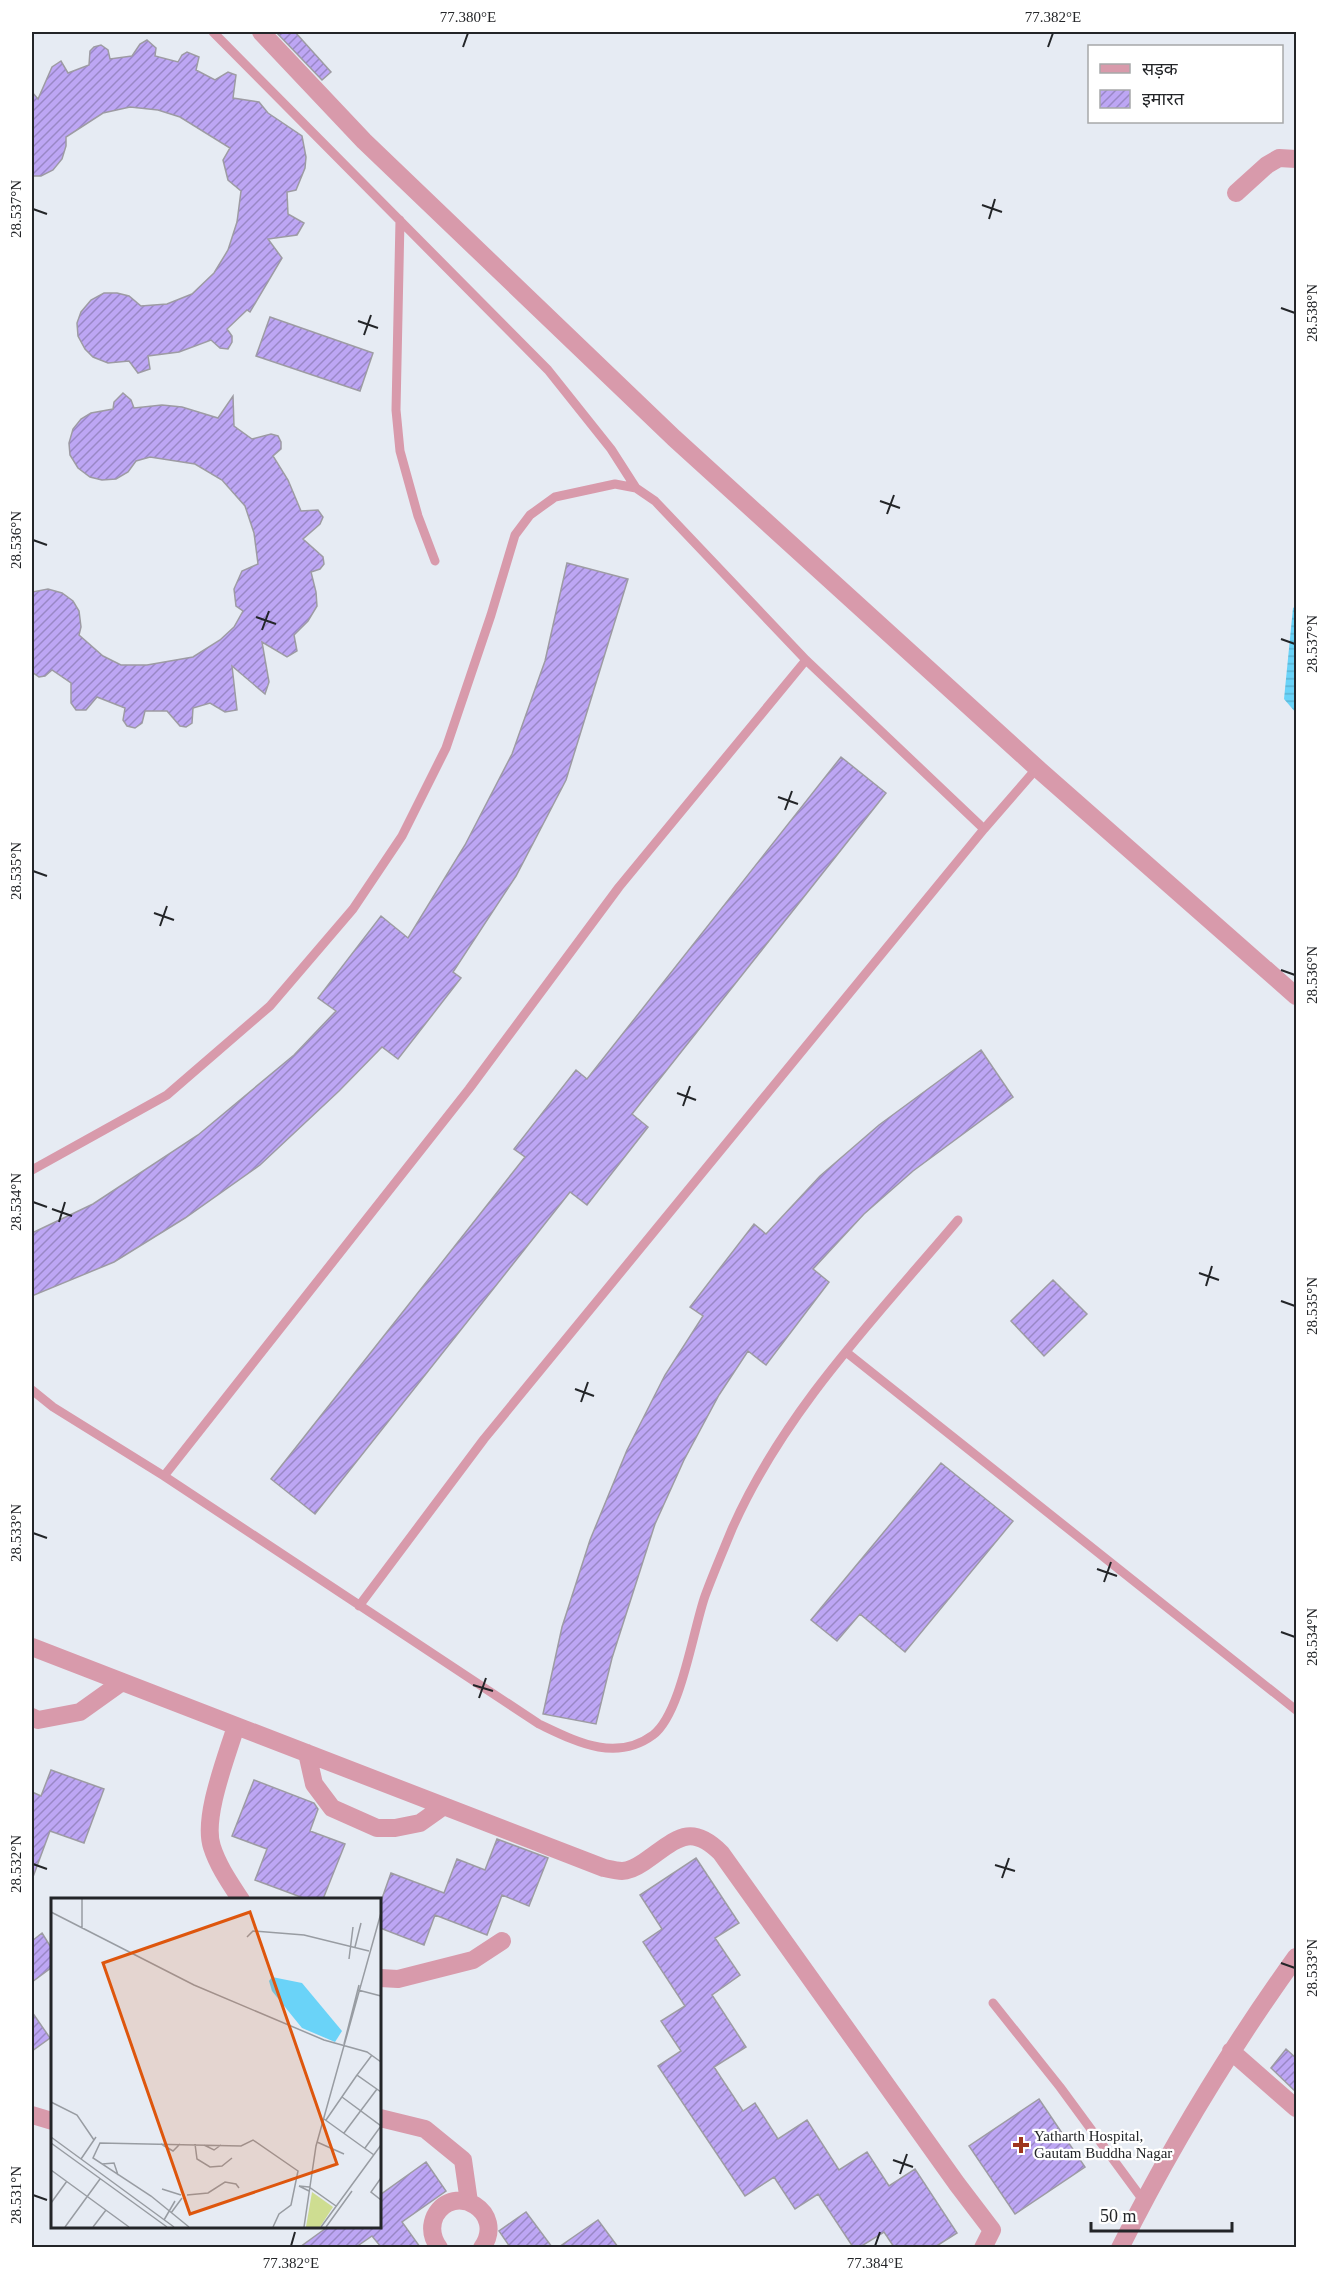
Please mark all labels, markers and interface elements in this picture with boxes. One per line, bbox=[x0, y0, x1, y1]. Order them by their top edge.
text: 77.380°E bbox=[440, 9, 496, 25]
text: 77.382°E bbox=[1025, 9, 1081, 25]
legend bbox=[1088, 45, 1283, 123]
text: सड़क bbox=[1142, 59, 1179, 79]
text: इमारत bbox=[1142, 89, 1185, 109]
text: 28.537°N bbox=[8, 180, 24, 238]
text: 28.538°N bbox=[1304, 284, 1320, 342]
text: 28.536°N bbox=[8, 511, 24, 569]
text: 28.537°N bbox=[1304, 615, 1320, 673]
text: 28.535°N bbox=[8, 842, 24, 900]
text: 28.536°N bbox=[1304, 946, 1320, 1004]
text: 28.534°N bbox=[8, 1173, 24, 1231]
text: 28.535°N bbox=[1304, 1277, 1320, 1335]
text: 28.533°N bbox=[8, 1504, 24, 1562]
text: 28.534°N bbox=[1304, 1608, 1320, 1666]
text: 28.532°N bbox=[8, 1835, 24, 1893]
inset map bbox=[51, 1898, 381, 2228]
text: 28.533°N bbox=[1304, 1939, 1320, 1997]
place label: Yatharth Hospital, Gautam Buddha Nagar bbox=[1034, 2128, 1172, 2161]
marker: Yatharth Hospital, Gautam Buddha Nagar bbox=[1012, 2136, 1030, 2154]
text: 28.531°N bbox=[8, 2166, 24, 2224]
scale bar bbox=[1091, 2195, 1232, 2233]
text: 50 m bbox=[1100, 2206, 1137, 2226]
text: 77.382°E bbox=[263, 2255, 319, 2271]
text: 77.384°E bbox=[847, 2255, 903, 2271]

